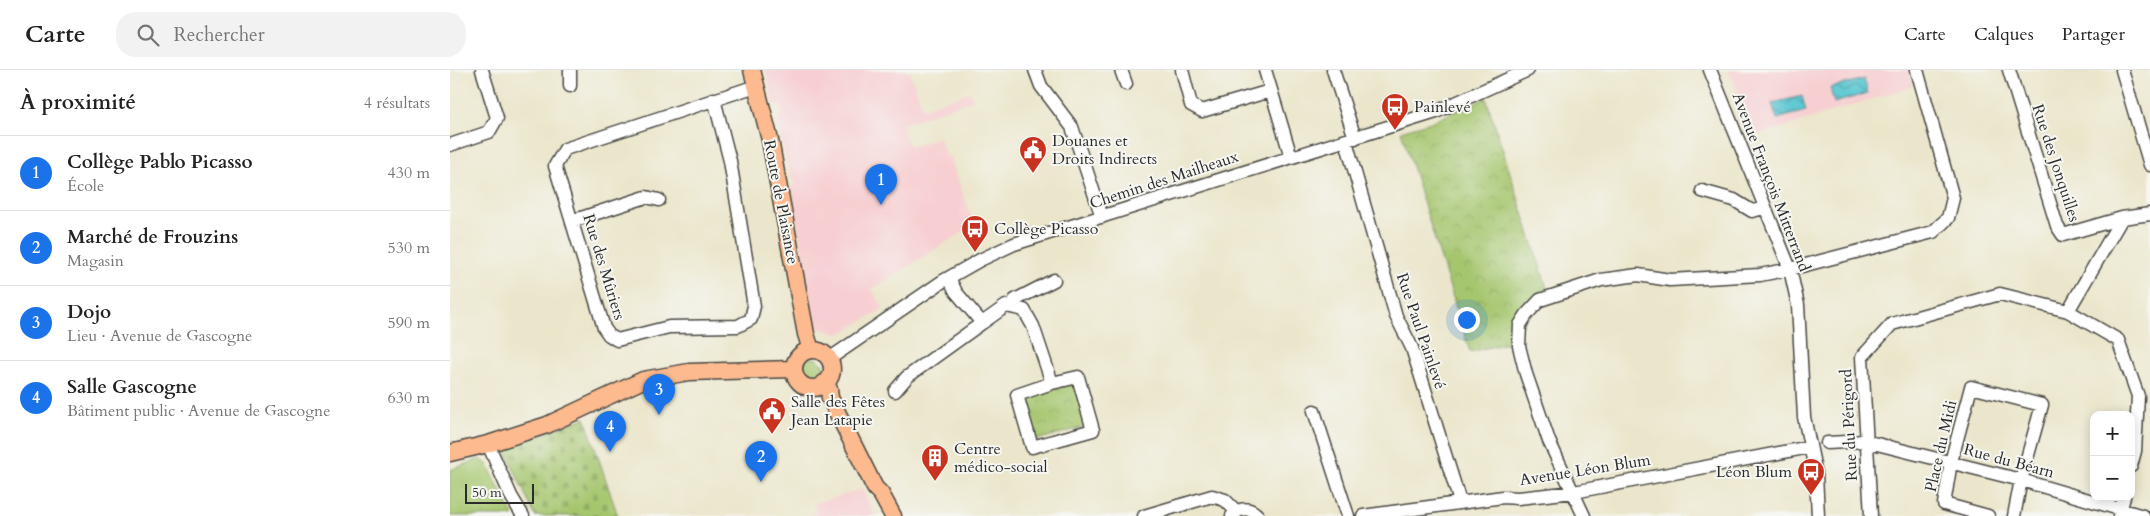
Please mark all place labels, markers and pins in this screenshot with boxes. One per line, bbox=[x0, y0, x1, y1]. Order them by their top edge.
bus stop icon: Painlevé bbox=[1380, 92, 1410, 131]
place label: Painlevé bbox=[1414, 96, 1471, 118]
place label: Douanes et Droits Indirects bbox=[1052, 130, 1157, 170]
public building icon: Douanes et Droits Indirects bbox=[1018, 135, 1048, 174]
pin: 1 bbox=[865, 164, 897, 205]
bus stop icon: Collège Picasso bbox=[960, 214, 990, 253]
place label: Collège Picasso bbox=[994, 218, 1099, 240]
pin: 3 bbox=[643, 374, 675, 415]
place label: Salle des Fêtes Jean Latapie bbox=[789, 391, 885, 431]
public building icon: Salle des Fêtes Jean Latapie bbox=[757, 396, 787, 435]
pin: 4 bbox=[594, 411, 626, 452]
place label: Centre médico-social bbox=[954, 438, 1048, 478]
pin: 2 bbox=[745, 441, 777, 482]
building icon: Centre médico-social bbox=[920, 443, 950, 482]
bus stop icon: Léon Blum bbox=[1796, 457, 1826, 496]
place label: Léon Blum bbox=[1716, 461, 1792, 483]

